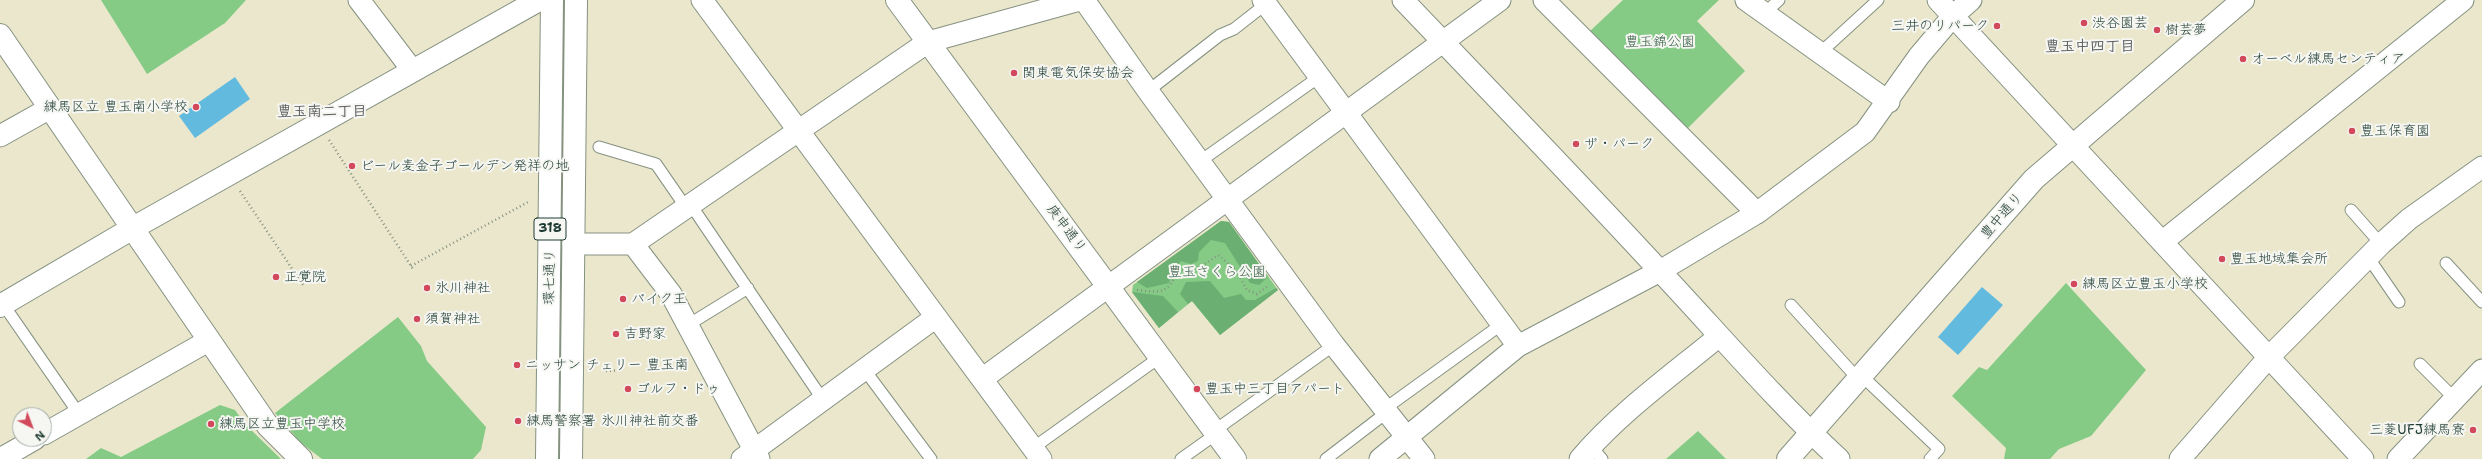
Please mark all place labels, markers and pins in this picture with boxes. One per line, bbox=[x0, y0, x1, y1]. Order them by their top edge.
place label: 渋谷園芸 bbox=[2092, 15, 2148, 31]
place label: 三井のリパーク bbox=[1891, 18, 1989, 34]
marker: 渋谷園芸 bbox=[2079, 18, 2089, 28]
marker: 三井のリパーク bbox=[1992, 21, 2002, 31]
place label: 樹芸夢 bbox=[2165, 22, 2207, 38]
marker: 樹芸夢 bbox=[2152, 25, 2162, 35]
place label: オーベル練馬センティア bbox=[2251, 51, 2405, 67]
marker: オーベル練馬センティア bbox=[2238, 54, 2248, 64]
place label: 関東電気保安協会 bbox=[1022, 65, 1134, 81]
marker: 関東電気保安協会 bbox=[1009, 68, 1019, 78]
place label: 練馬区立 豊玉南小学校 bbox=[43, 99, 188, 115]
marker: 練馬区立 豊玉南小学校 bbox=[191, 102, 201, 112]
place label: 豊玉保育園 bbox=[2360, 123, 2430, 139]
marker: 豊玉保育園 bbox=[2347, 126, 2357, 136]
place label: ザ・パーク bbox=[1584, 136, 1654, 152]
marker: ザ・パーク bbox=[1571, 139, 1581, 149]
place label: ビール麦金子ゴールデン発祥の地 bbox=[360, 158, 569, 174]
marker: ビール麦金子ゴールデン発祥の地 bbox=[347, 161, 357, 171]
place label: 豊玉地域集会所 bbox=[2230, 251, 2328, 267]
marker: 豊玉地域集会所 bbox=[2217, 254, 2227, 264]
place label: 正覚院 bbox=[284, 269, 326, 285]
marker: 正覚院 bbox=[271, 272, 281, 282]
place label: 練馬区立豊玉小学校 bbox=[2082, 276, 2208, 292]
marker: 練馬区立豊玉小学校 bbox=[2069, 279, 2079, 289]
place label: 氷川神社 bbox=[435, 280, 491, 296]
marker: 氷川神社 bbox=[422, 283, 432, 293]
place label: バイク王 bbox=[631, 291, 687, 307]
marker: バイク王 bbox=[618, 294, 628, 304]
place label: 須賀神社 bbox=[425, 311, 481, 327]
marker: 須賀神社 bbox=[412, 314, 422, 324]
place label: 吉野家 bbox=[624, 326, 666, 342]
marker: 吉野家 bbox=[611, 329, 621, 339]
place label: ニッサン チェリー 豊玉南 bbox=[525, 357, 689, 373]
marker: ニッサン チェリー 豊玉南 bbox=[512, 360, 522, 370]
place label: ゴルフ・ドゥ bbox=[636, 381, 720, 397]
place label: 豊玉中三丁目アパート bbox=[1205, 381, 1345, 397]
marker: ゴルフ・ドゥ bbox=[623, 384, 633, 394]
marker: 豊玉中三丁目アパート bbox=[1192, 384, 1202, 394]
place label: 練馬警察署 氷川神社前交番 bbox=[526, 413, 699, 429]
place label: 練馬区立豊玉中学校 bbox=[219, 416, 345, 432]
marker: 練馬警察署 氷川神社前交番 bbox=[513, 416, 523, 426]
marker: 練馬区立豊玉中学校 bbox=[206, 419, 216, 429]
place label: 三菱UFJ練馬寮 bbox=[2369, 422, 2465, 438]
marker: 三菱UFJ練馬寮 bbox=[2468, 425, 2478, 435]

